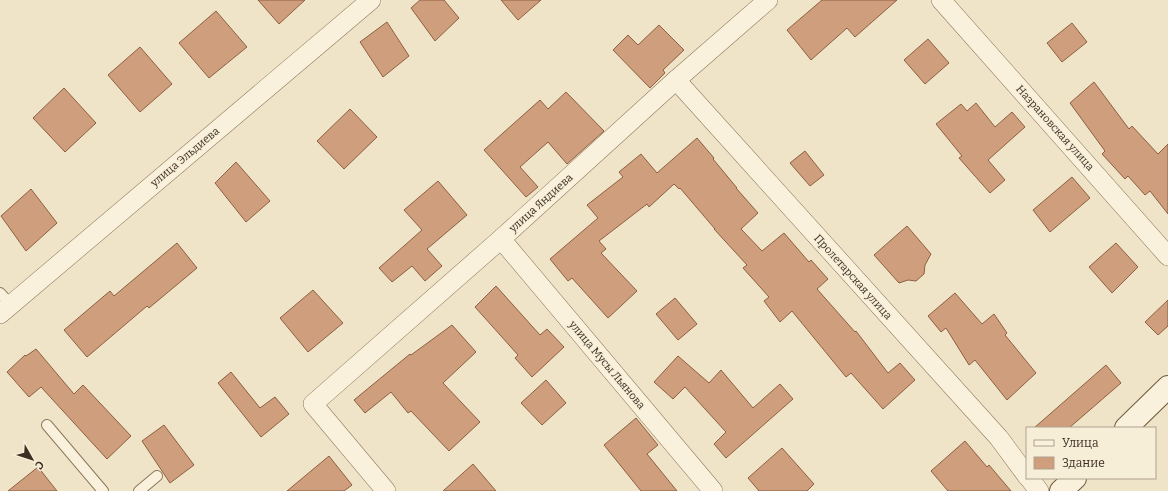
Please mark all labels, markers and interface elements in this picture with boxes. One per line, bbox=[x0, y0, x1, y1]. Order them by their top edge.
street label: Назрановская улица bbox=[1013, 83, 1097, 173]
street label: улица Эльдиева bbox=[147, 124, 222, 190]
street label: улица Яндиева bbox=[506, 171, 576, 236]
street label: Пролетарская улица bbox=[811, 232, 895, 322]
street label: улица Мусы Льянова bbox=[566, 317, 648, 412]
legend bbox=[1026, 427, 1156, 479]
text: Улица bbox=[1062, 436, 1099, 450]
north arrow bbox=[12, 439, 52, 479]
text: Здание bbox=[1062, 456, 1105, 470]
text: С bbox=[32, 458, 47, 472]

